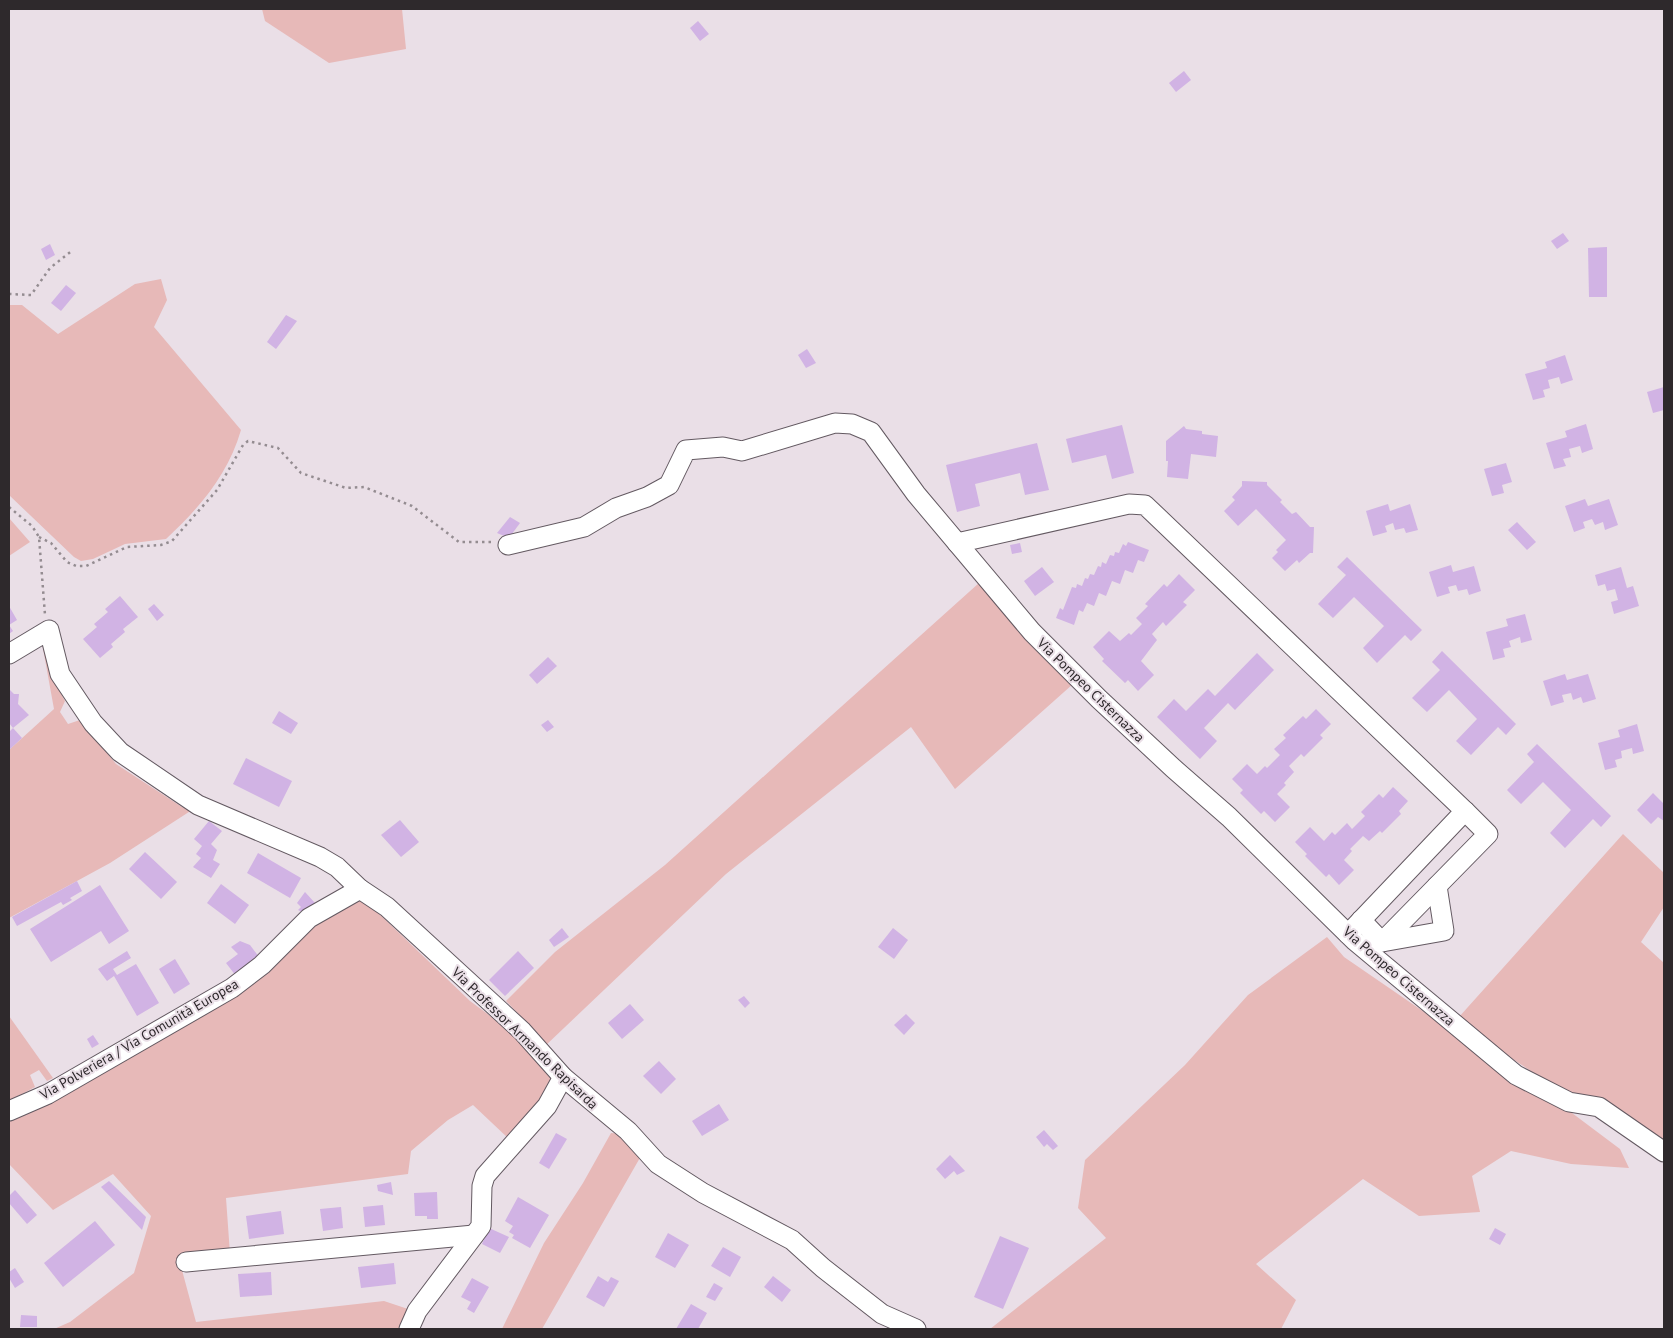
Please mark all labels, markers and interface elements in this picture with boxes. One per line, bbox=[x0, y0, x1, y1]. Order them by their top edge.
street label: Via Pompeo Cisternazza bbox=[1033, 633, 1149, 746]
street label: Via Pompeo Cisternazza bbox=[1339, 922, 1459, 1030]
street label: Via Professor Armando Rapisarda bbox=[447, 962, 602, 1113]
street label: Via Polveriera / Via Comunità Europea bbox=[36, 975, 242, 1104]

